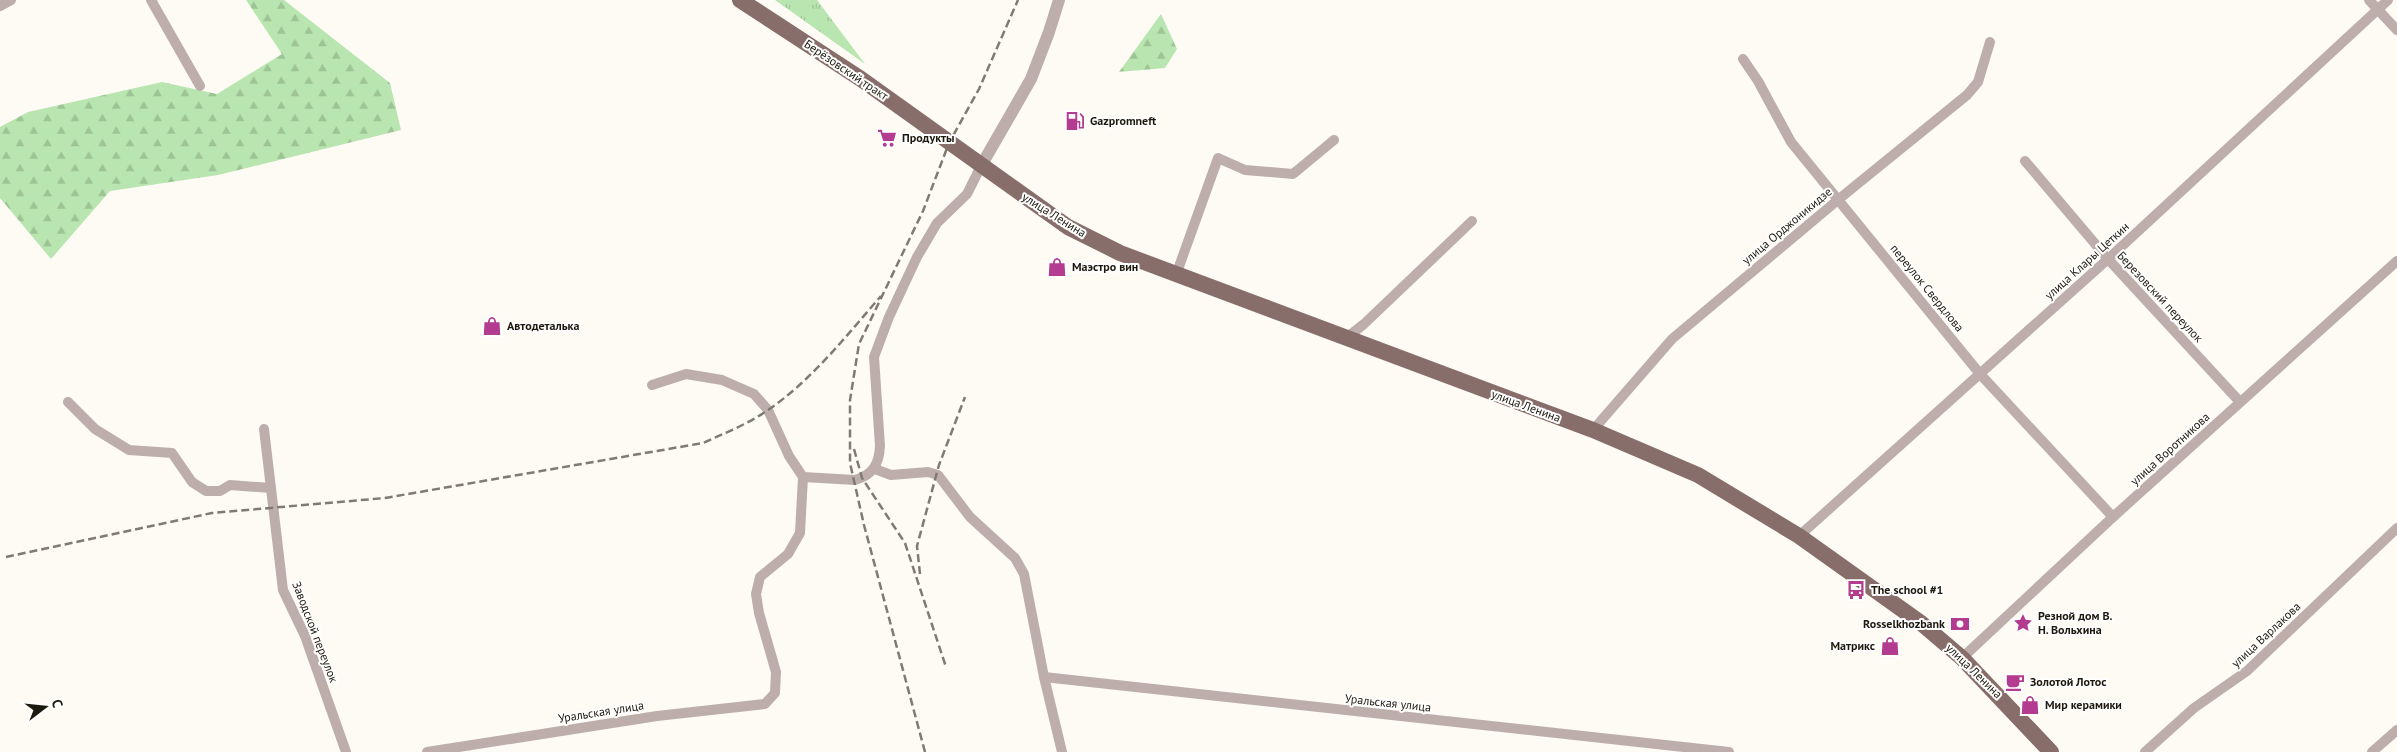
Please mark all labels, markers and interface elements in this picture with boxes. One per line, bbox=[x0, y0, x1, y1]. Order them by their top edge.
street label: Берёзовский тракт bbox=[801, 36, 891, 103]
fuel station icon: Gazpromneft bbox=[1064, 110, 1086, 132]
place label: Gazpromneft bbox=[1090, 113, 1157, 128]
supermarket icon: Продукты bbox=[876, 127, 898, 149]
place label: Продукты bbox=[902, 130, 954, 145]
street label: улица Орджоникидзе bbox=[1739, 184, 1835, 267]
street label: улица Ленина bbox=[1019, 189, 1089, 240]
street label: улица Клары Цеткин bbox=[2041, 219, 2132, 302]
street label: переулок Свердлова bbox=[1887, 241, 1967, 335]
street label: Березовский переулок bbox=[2114, 248, 2207, 345]
shop icon: Маэстро вин bbox=[1046, 256, 1068, 278]
place label: Маэстро вин bbox=[1072, 259, 1138, 274]
shop icon: Автодеталька bbox=[481, 315, 503, 337]
place label: Автодеталька bbox=[507, 318, 579, 333]
street label: улица Ленина bbox=[1489, 386, 1563, 425]
street label: улица Воротникова bbox=[2127, 409, 2213, 488]
street label: Заводской переулок bbox=[289, 579, 342, 685]
bus stop icon: The school #1 bbox=[1845, 579, 1867, 601]
place label: The school #1 bbox=[1871, 582, 1943, 597]
street label: улица Варлакова bbox=[2228, 599, 2303, 671]
place label: Резной дом В. Н. Вольхина bbox=[2038, 608, 2113, 637]
place icon: Резной дом В. Н. Вольхина bbox=[2012, 612, 2034, 634]
bank icon: Rosselkhozbank bbox=[1949, 613, 1971, 635]
place label: Rosselkhozbank bbox=[1863, 616, 1945, 631]
shop icon: Матрикс bbox=[1879, 635, 1901, 657]
place label: Матрикс bbox=[1831, 638, 1875, 653]
street label: улица Ленина bbox=[1943, 640, 2006, 701]
cafe icon: Золотой Лотос bbox=[2004, 671, 2026, 693]
place label: Золотой Лотос bbox=[2030, 674, 2106, 689]
north arrow bbox=[20, 682, 70, 732]
street label: Уральская улица bbox=[1344, 691, 1432, 714]
shop icon: Мир керамики bbox=[2019, 694, 2041, 716]
text: С bbox=[48, 697, 67, 710]
street label: Уральская улица bbox=[557, 697, 645, 726]
place label: Мир керамики bbox=[2045, 697, 2122, 712]

